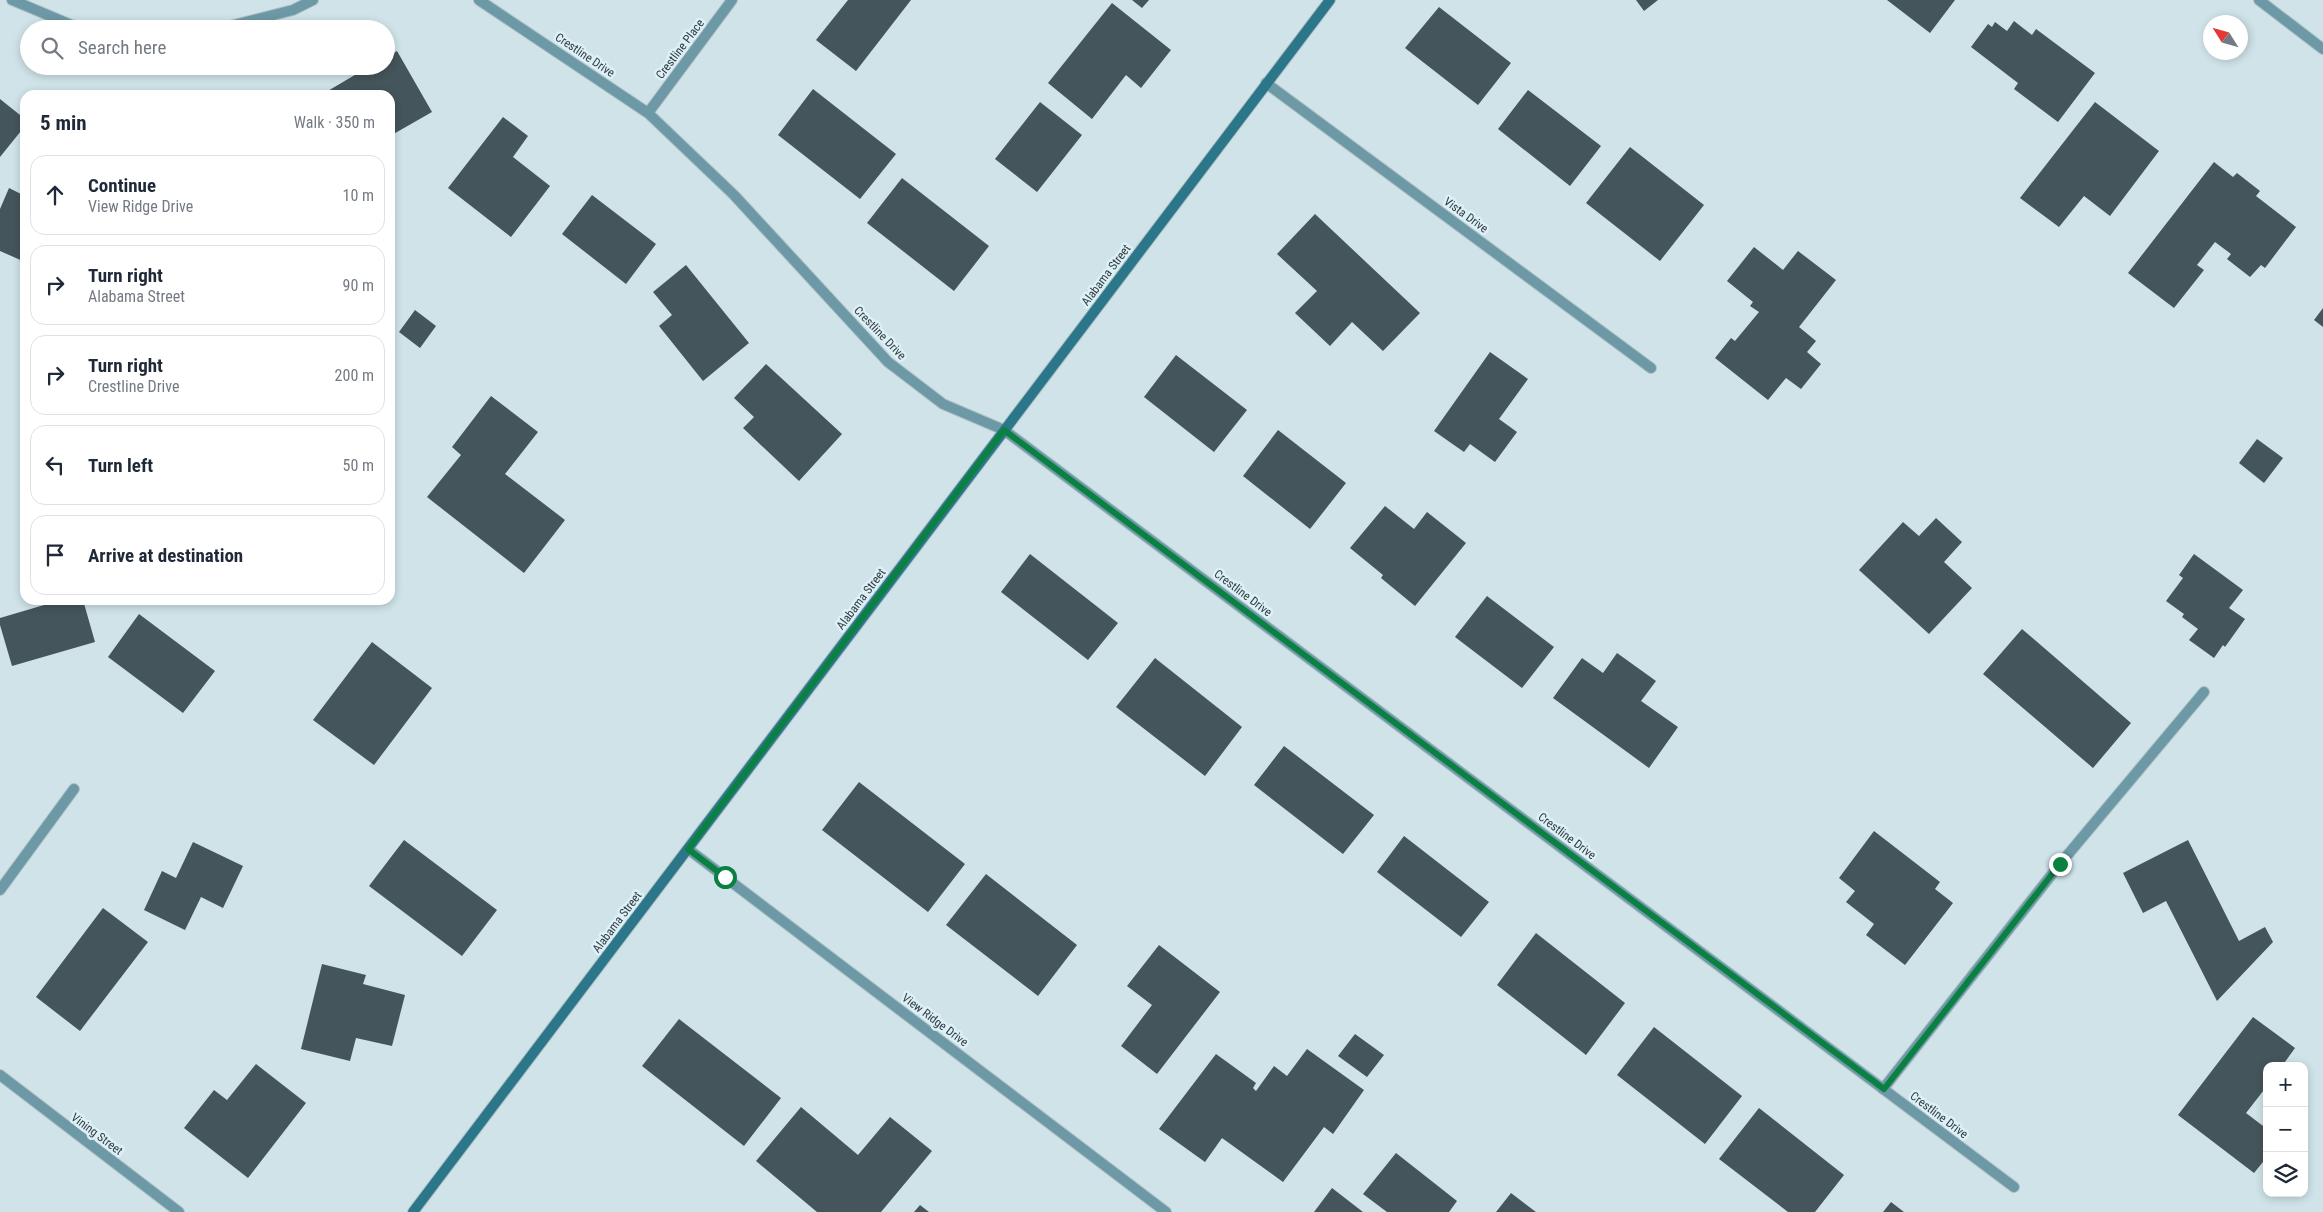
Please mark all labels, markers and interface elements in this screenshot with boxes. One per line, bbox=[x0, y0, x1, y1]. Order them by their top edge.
north arrow bbox=[2203, 15, 2248, 60]
street label: Crestline Place bbox=[653, 16, 707, 82]
search box bbox=[20, 20, 395, 75]
street label: Crestline Drive bbox=[553, 30, 618, 80]
icon: search bbox=[38, 34, 66, 62]
text: Search here bbox=[78, 36, 166, 59]
text: 5 min bbox=[40, 111, 87, 135]
text: Walk · 350 m bbox=[294, 113, 375, 132]
text: Continue bbox=[88, 174, 156, 197]
icon: ahead bbox=[41, 181, 69, 209]
text: 10 m bbox=[342, 186, 374, 205]
street label: Vista Drive bbox=[1441, 194, 1491, 236]
text: View Ridge Drive bbox=[88, 197, 193, 216]
street label: Alabama Street bbox=[1079, 241, 1134, 308]
text: Turn right bbox=[88, 264, 163, 287]
icon: right bbox=[41, 271, 69, 299]
text: 90 m bbox=[342, 276, 374, 295]
text: Alabama Street bbox=[88, 287, 185, 306]
street label: Crestline Drive bbox=[851, 303, 909, 363]
text: Turn right bbox=[88, 354, 163, 377]
icon: right bbox=[41, 361, 69, 389]
text: 200 m bbox=[335, 366, 374, 385]
text: Crestline Drive bbox=[88, 377, 180, 396]
icon: left bbox=[41, 451, 69, 479]
text: Turn left bbox=[88, 454, 153, 477]
text: 50 m bbox=[342, 456, 374, 475]
icon: arrive bbox=[41, 541, 69, 569]
text: Arrive at destination bbox=[88, 544, 243, 567]
street label: Alabama Street bbox=[834, 565, 889, 632]
street label: Crestline Drive bbox=[1211, 567, 1275, 619]
street label: Crestline Drive bbox=[1535, 810, 1599, 862]
route end bbox=[2049, 853, 2072, 876]
route start bbox=[714, 866, 737, 889]
street label: Alabama Street bbox=[590, 888, 645, 955]
street label: View Ridge Drive bbox=[899, 991, 971, 1050]
map controls bbox=[2263, 1062, 2308, 1197]
button: + bbox=[2263, 1062, 2308, 1107]
street label: Crestline Drive bbox=[1907, 1089, 1971, 1141]
button: − bbox=[2263, 1107, 2308, 1152]
street label: Vining Street bbox=[69, 1110, 126, 1158]
button: layers bbox=[2263, 1152, 2308, 1197]

